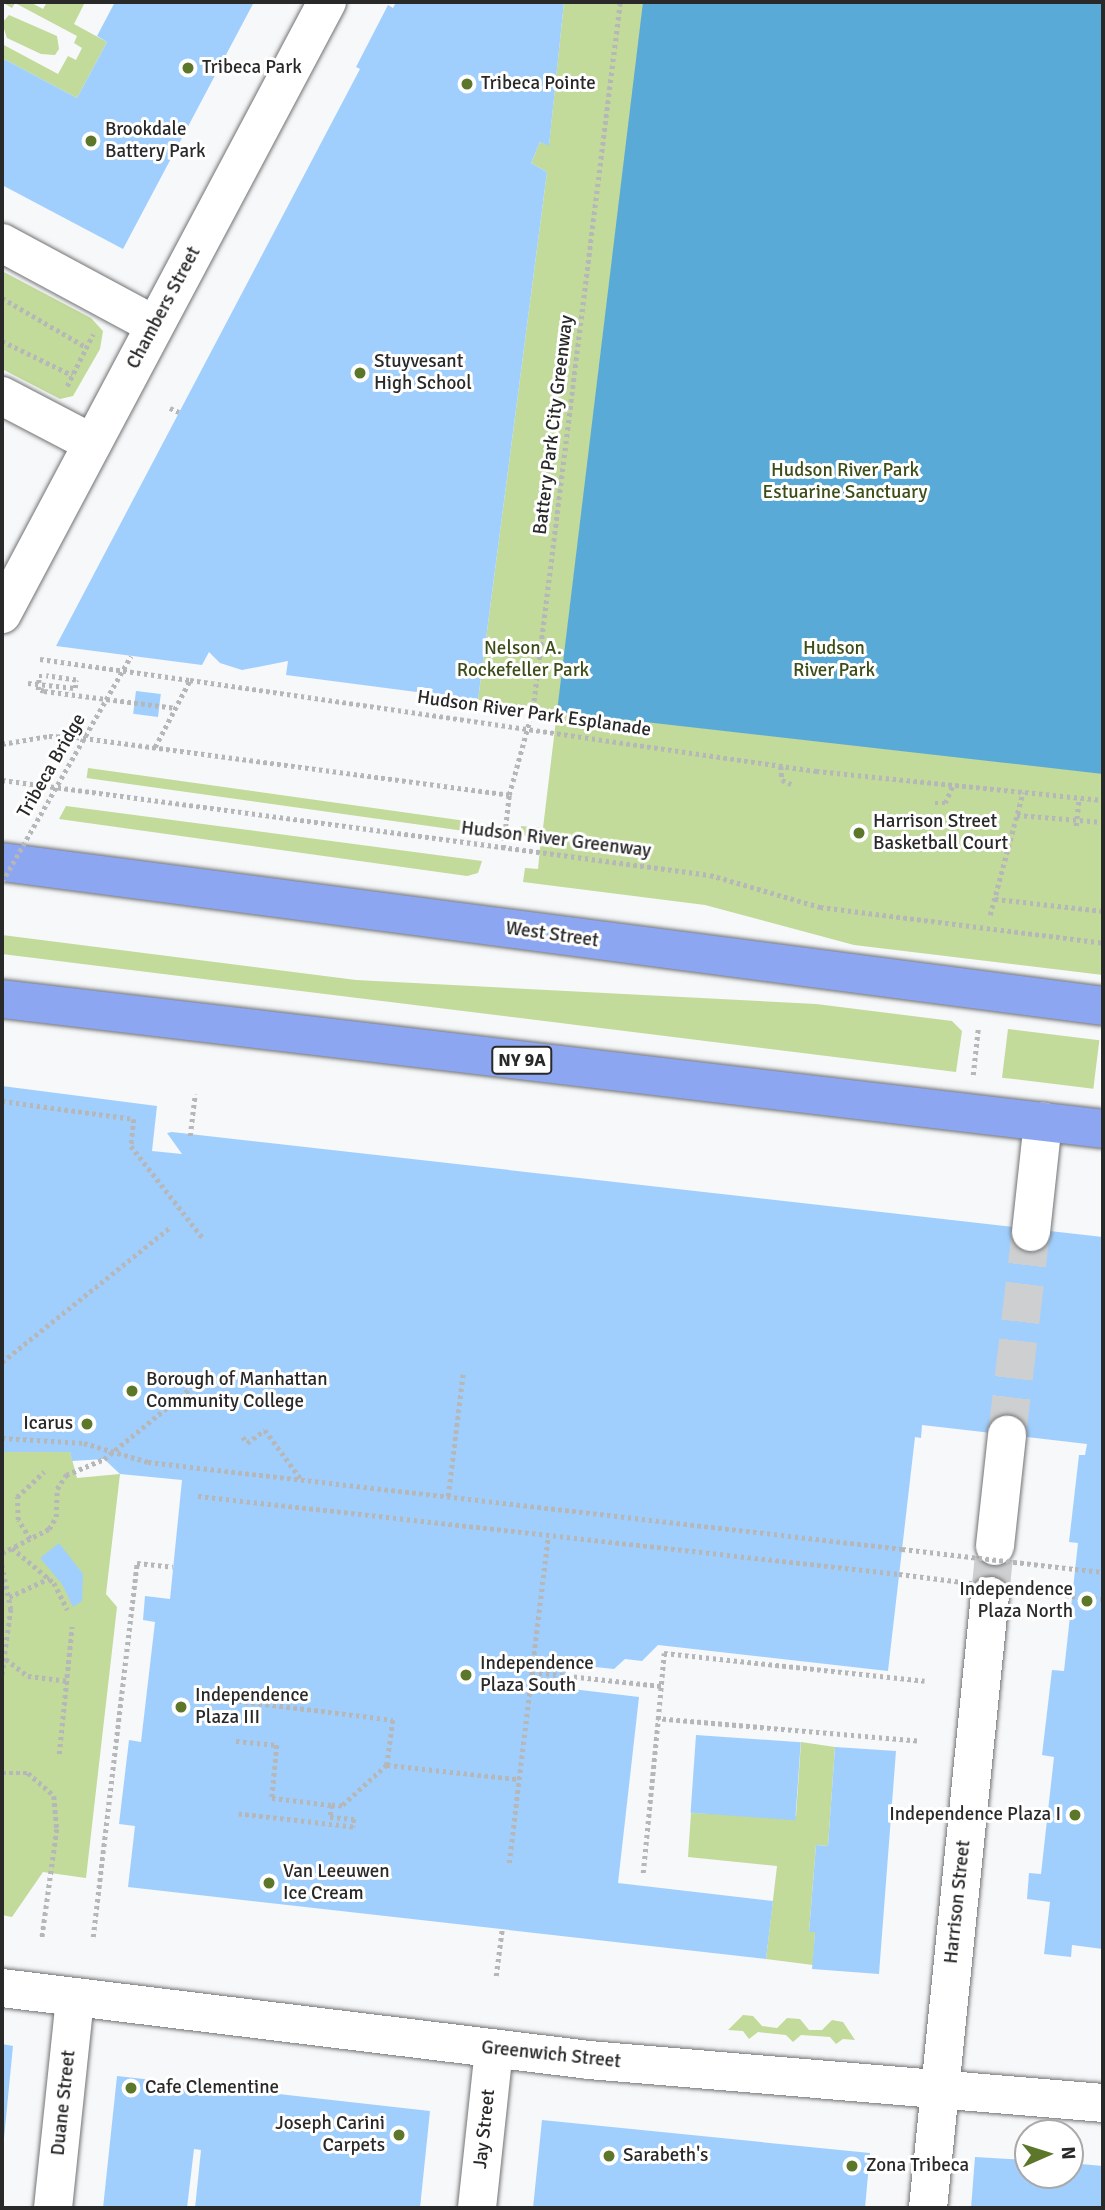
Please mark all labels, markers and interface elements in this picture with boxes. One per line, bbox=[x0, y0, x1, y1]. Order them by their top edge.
place label: Tribeca Park bbox=[202, 57, 302, 79]
marker: Tribeca Park bbox=[180, 60, 196, 76]
place label: Tribeca Pointe bbox=[481, 73, 596, 95]
marker: Tribeca Pointe bbox=[459, 76, 475, 92]
place label: Brookdale Battery Park bbox=[105, 119, 206, 163]
marker: Brookdale Battery Park bbox=[83, 133, 99, 149]
street label: Chambers Street bbox=[122, 243, 206, 373]
street label: Battery Park City Greenway bbox=[529, 314, 579, 536]
place label: Stuyvesant High School bbox=[374, 351, 472, 395]
marker: Stuyvesant High School bbox=[352, 365, 368, 381]
park label: Hudson River Park Estuarine Sanctuary bbox=[763, 460, 927, 504]
park label: Nelson A. Rockefeller Park bbox=[457, 638, 589, 682]
park label: Hudson River Park bbox=[793, 638, 875, 682]
street label: Hudson River Park Esplanade bbox=[416, 686, 652, 742]
street label: Tribeca Bridge bbox=[13, 710, 91, 822]
place label: Harrison Street Basketball Court bbox=[873, 811, 1008, 855]
street label: Hudson River Greenway bbox=[460, 817, 652, 863]
marker: Harrison Street Basketball Court bbox=[851, 825, 867, 841]
street label: West Street bbox=[504, 917, 600, 953]
road number: NY 9A bbox=[490, 1045, 554, 1074]
place label: Borough of Manhattan Community College bbox=[146, 1369, 328, 1413]
marker: Borough of Manhattan Community College bbox=[124, 1383, 140, 1399]
place label: Icarus bbox=[23, 1413, 73, 1435]
marker: Icarus bbox=[79, 1416, 95, 1432]
place label: Independence Plaza North bbox=[959, 1579, 1073, 1623]
marker: Independence Plaza North bbox=[1079, 1593, 1095, 1609]
place label: Independence Plaza South bbox=[480, 1653, 594, 1697]
marker: Independence Plaza South bbox=[458, 1667, 474, 1683]
place label: Independence Plaza III bbox=[195, 1685, 309, 1729]
marker: Independence Plaza III bbox=[173, 1699, 189, 1715]
place label: Independence Plaza I bbox=[889, 1804, 1061, 1826]
marker: Independence Plaza I bbox=[1067, 1807, 1083, 1823]
street label: Harrison Street bbox=[940, 1839, 976, 1965]
place label: Van Leeuwen Ice Cream bbox=[283, 1861, 390, 1905]
marker: Van Leeuwen Ice Cream bbox=[261, 1875, 277, 1891]
street label: Greenwich Street bbox=[480, 2036, 622, 2074]
street label: Duane Street bbox=[47, 2049, 81, 2157]
place label: Cafe Clementine bbox=[145, 2077, 279, 2099]
marker: Cafe Clementine bbox=[123, 2080, 139, 2096]
street label: Jay Street bbox=[469, 2088, 501, 2170]
place label: Joseph Carini Carpets bbox=[275, 2113, 385, 2157]
north arrow bbox=[1014, 2119, 1084, 2189]
marker: Joseph Carini Carpets bbox=[391, 2127, 407, 2143]
place label: Sarabeth's bbox=[623, 2145, 708, 2167]
text: N bbox=[1056, 2146, 1080, 2160]
marker: Sarabeth's bbox=[601, 2148, 617, 2164]
place label: Zona Tribeca bbox=[866, 2155, 969, 2177]
marker: Zona Tribeca bbox=[844, 2158, 860, 2174]

